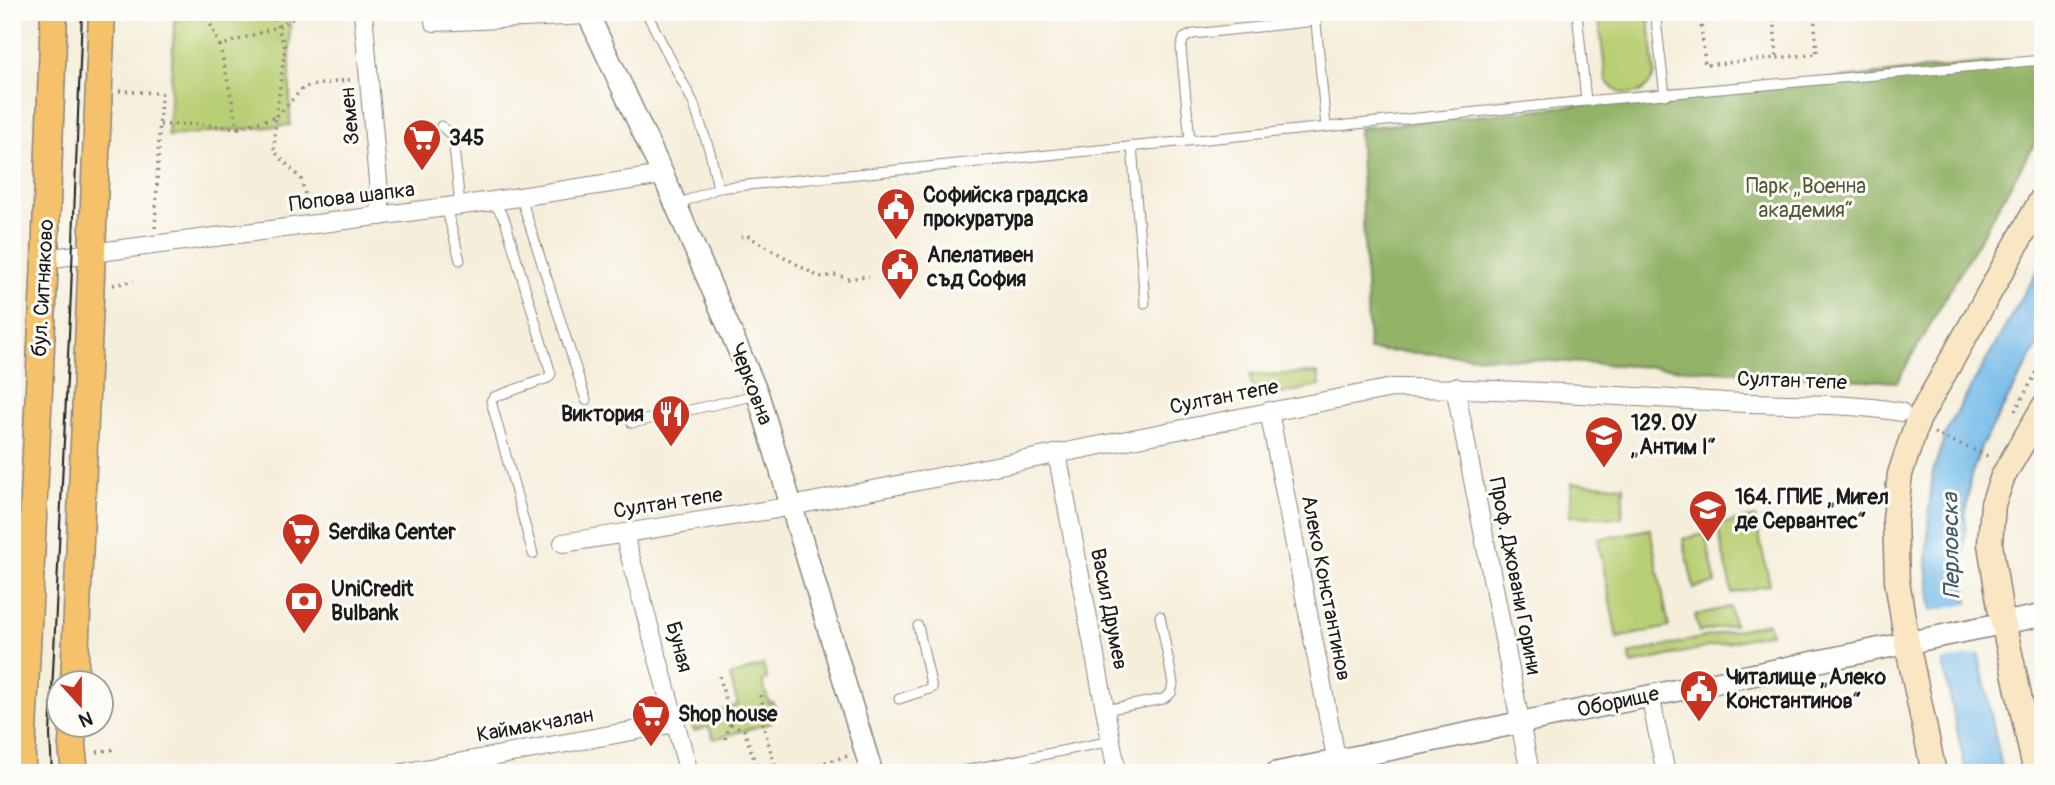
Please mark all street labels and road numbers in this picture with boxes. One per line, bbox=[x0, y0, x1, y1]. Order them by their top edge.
street label: Земен bbox=[334, 86, 366, 146]
street label: Попова шапка bbox=[288, 176, 416, 218]
street label: бул. Ситняково bbox=[26, 218, 60, 358]
street label: Черковна bbox=[723, 339, 779, 429]
street label: Султан тепе bbox=[1736, 366, 1848, 396]
street label: Султан тепе bbox=[1167, 373, 1281, 421]
street label: Проф. Джовани Горини bbox=[1483, 475, 1547, 677]
street label: Султан тепе bbox=[611, 481, 725, 525]
street label: Алеко Константинов bbox=[1295, 493, 1357, 683]
street label: Васил Друмев bbox=[1084, 546, 1134, 672]
street label: Буная bbox=[659, 619, 699, 675]
street label: Оборище bbox=[1574, 680, 1662, 724]
street label: Каймакчалан bbox=[475, 701, 595, 749]

